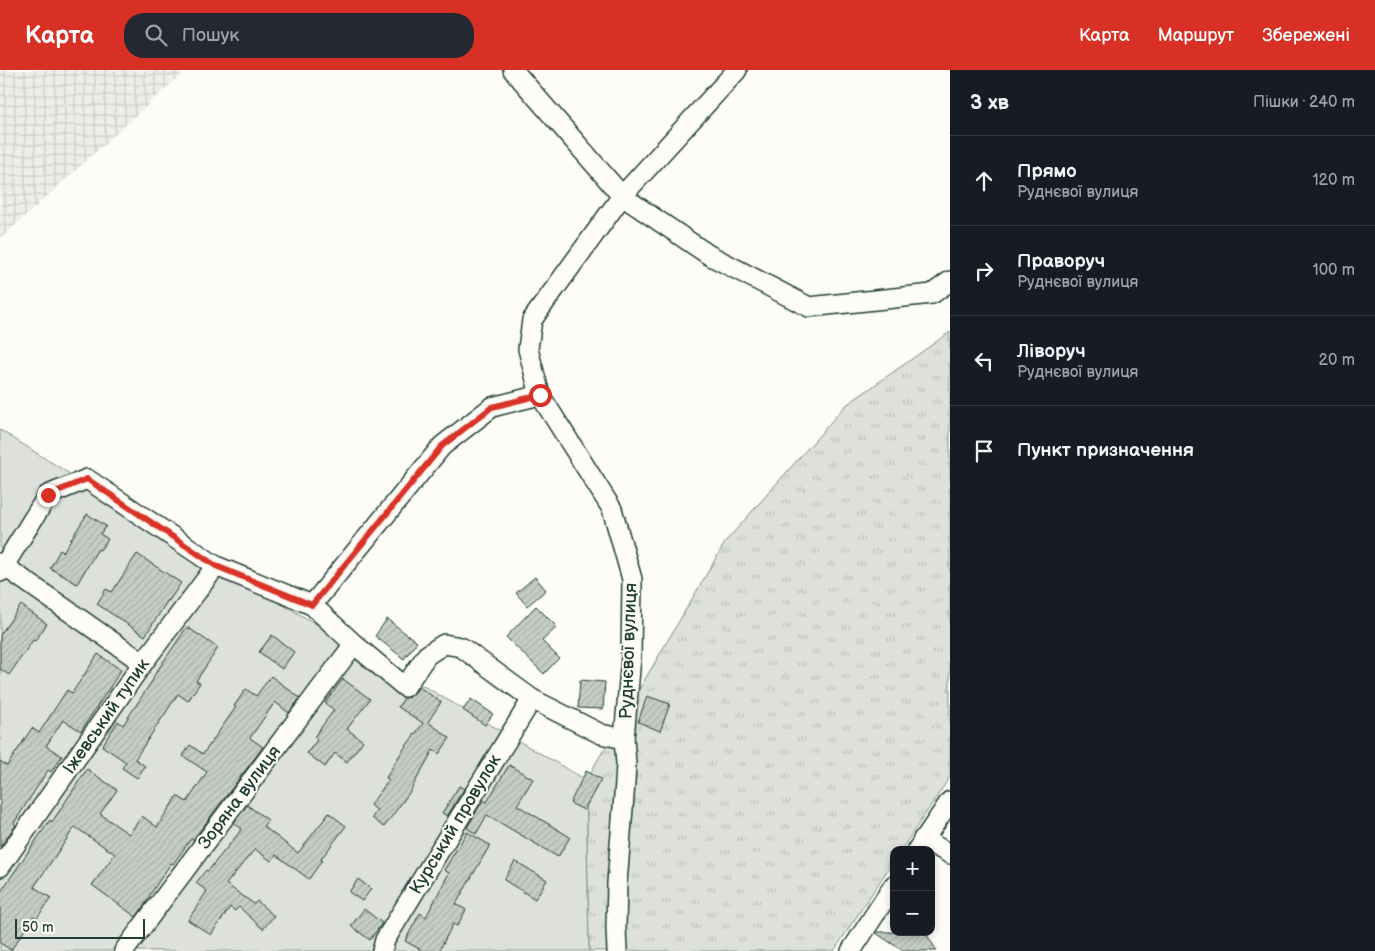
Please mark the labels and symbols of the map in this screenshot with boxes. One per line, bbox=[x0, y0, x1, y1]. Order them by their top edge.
route start bbox=[529, 384, 552, 407]
route end bbox=[37, 484, 60, 507]
street label: Руднєвої вулиця bbox=[616, 582, 641, 720]
street label: Іжевський тупик bbox=[59, 654, 154, 778]
street label: Зоряна вулиця bbox=[194, 741, 285, 853]
street label: Курський провулок bbox=[405, 750, 506, 898]
scale bar bbox=[15, 916, 145, 939]

